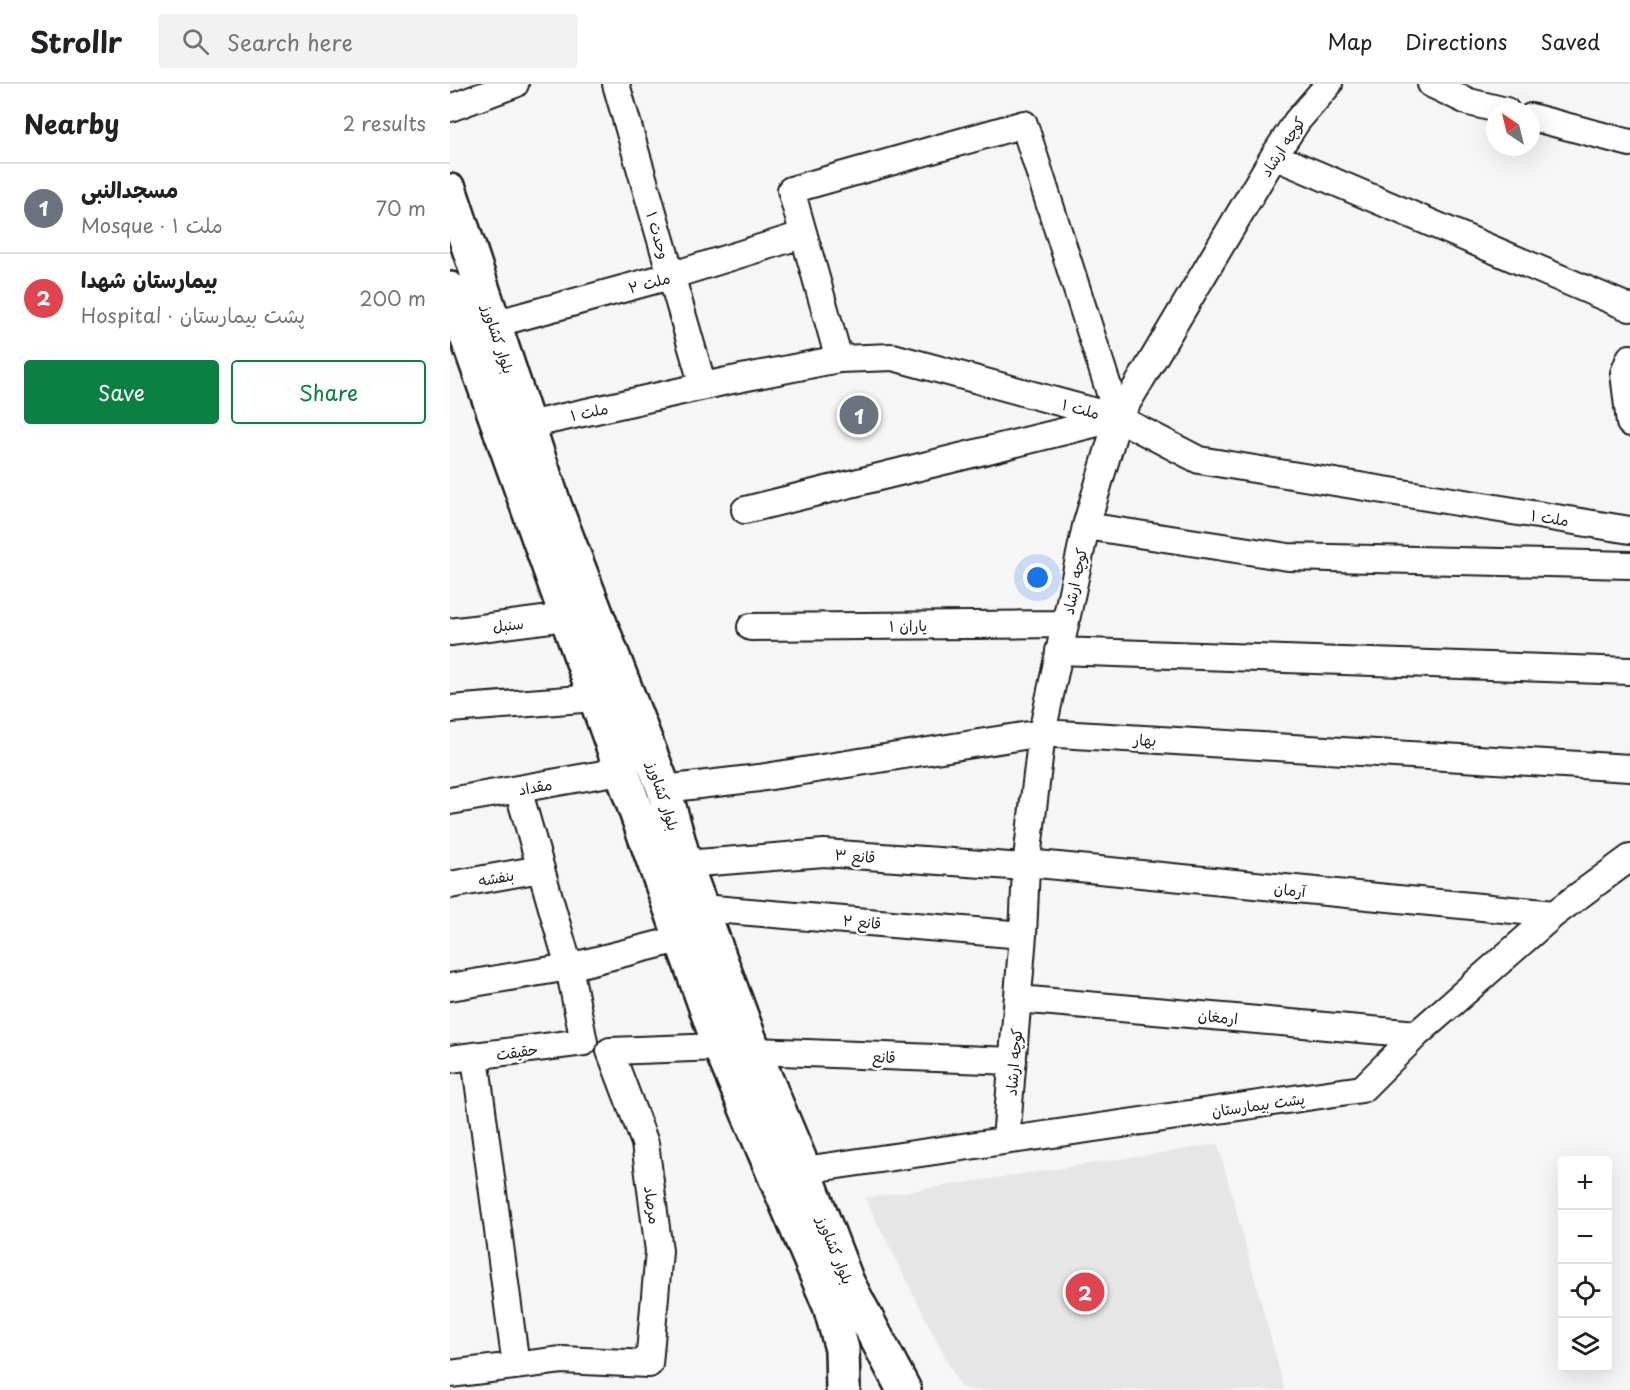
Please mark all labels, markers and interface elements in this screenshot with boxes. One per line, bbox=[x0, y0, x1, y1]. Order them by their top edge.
search box bbox=[158, 14, 578, 68]
text: Strollr bbox=[30, 20, 122, 63]
icon: search bbox=[179, 25, 212, 58]
text: Search here bbox=[227, 25, 353, 58]
text: Map bbox=[1327, 25, 1372, 57]
text: Directions bbox=[1405, 25, 1507, 57]
text: Saved bbox=[1540, 25, 1600, 57]
north arrow bbox=[1486, 102, 1540, 156]
text: Nearby bbox=[24, 104, 119, 143]
text: 2 results bbox=[343, 108, 426, 138]
street label: کوچه ارشاد bbox=[1254, 111, 1310, 181]
text: مسجدالنبی bbox=[81, 172, 178, 205]
text: 1 bbox=[39, 193, 48, 223]
text: 70 m bbox=[376, 193, 426, 223]
street label: وحدت ۱ bbox=[641, 209, 677, 261]
text: Mosque · ملت ۱ bbox=[81, 210, 223, 240]
text: بیمارستان شهدا bbox=[81, 262, 218, 295]
street label: ملت ۲ bbox=[625, 265, 673, 299]
text: 2 bbox=[36, 283, 51, 313]
text: 200 m bbox=[359, 283, 426, 313]
text: Hospital · پشت بیمارستان bbox=[81, 300, 305, 330]
street label: بلوار کشاورز bbox=[477, 301, 521, 377]
button: Save bbox=[24, 360, 219, 424]
button: Share bbox=[231, 360, 426, 424]
pin: 1 bbox=[840, 392, 878, 438]
street label: ملت ۱ bbox=[1060, 392, 1102, 424]
street label: ملت ۱ bbox=[568, 396, 610, 426]
street label: ملت ۱ bbox=[1529, 503, 1571, 531]
street label: کوچه ارشاد bbox=[1056, 545, 1092, 617]
your location bbox=[1023, 563, 1052, 592]
street label: سنبل bbox=[491, 611, 525, 637]
street label: یاران ۱ bbox=[889, 613, 927, 637]
street label: بهار bbox=[1132, 727, 1157, 751]
street label: بلوار کشاورز bbox=[642, 758, 686, 834]
street label: مقداد bbox=[516, 772, 554, 800]
street label: قانع ۳ bbox=[834, 842, 876, 869]
street label: بنفشه bbox=[476, 863, 516, 891]
street label: آرمان bbox=[1273, 876, 1308, 902]
street label: قانع ۲ bbox=[842, 908, 882, 935]
street label: ارمغان bbox=[1197, 1003, 1239, 1029]
street label: کوچه ارشاد bbox=[999, 1027, 1027, 1097]
street label: حقیقت bbox=[495, 1037, 539, 1065]
street label: قانع bbox=[872, 1044, 896, 1069]
street label: پشت بیمارستان bbox=[1210, 1086, 1306, 1122]
map controls bbox=[1558, 1156, 1612, 1372]
button: + bbox=[1558, 1156, 1612, 1210]
street label: مرصاد bbox=[639, 1184, 667, 1226]
button: − bbox=[1558, 1210, 1612, 1264]
street label: بلوار کشاورز bbox=[812, 1212, 860, 1287]
button: locate bbox=[1558, 1264, 1612, 1318]
pin: 2 bbox=[1066, 1270, 1104, 1314]
button: layers bbox=[1558, 1318, 1612, 1372]

